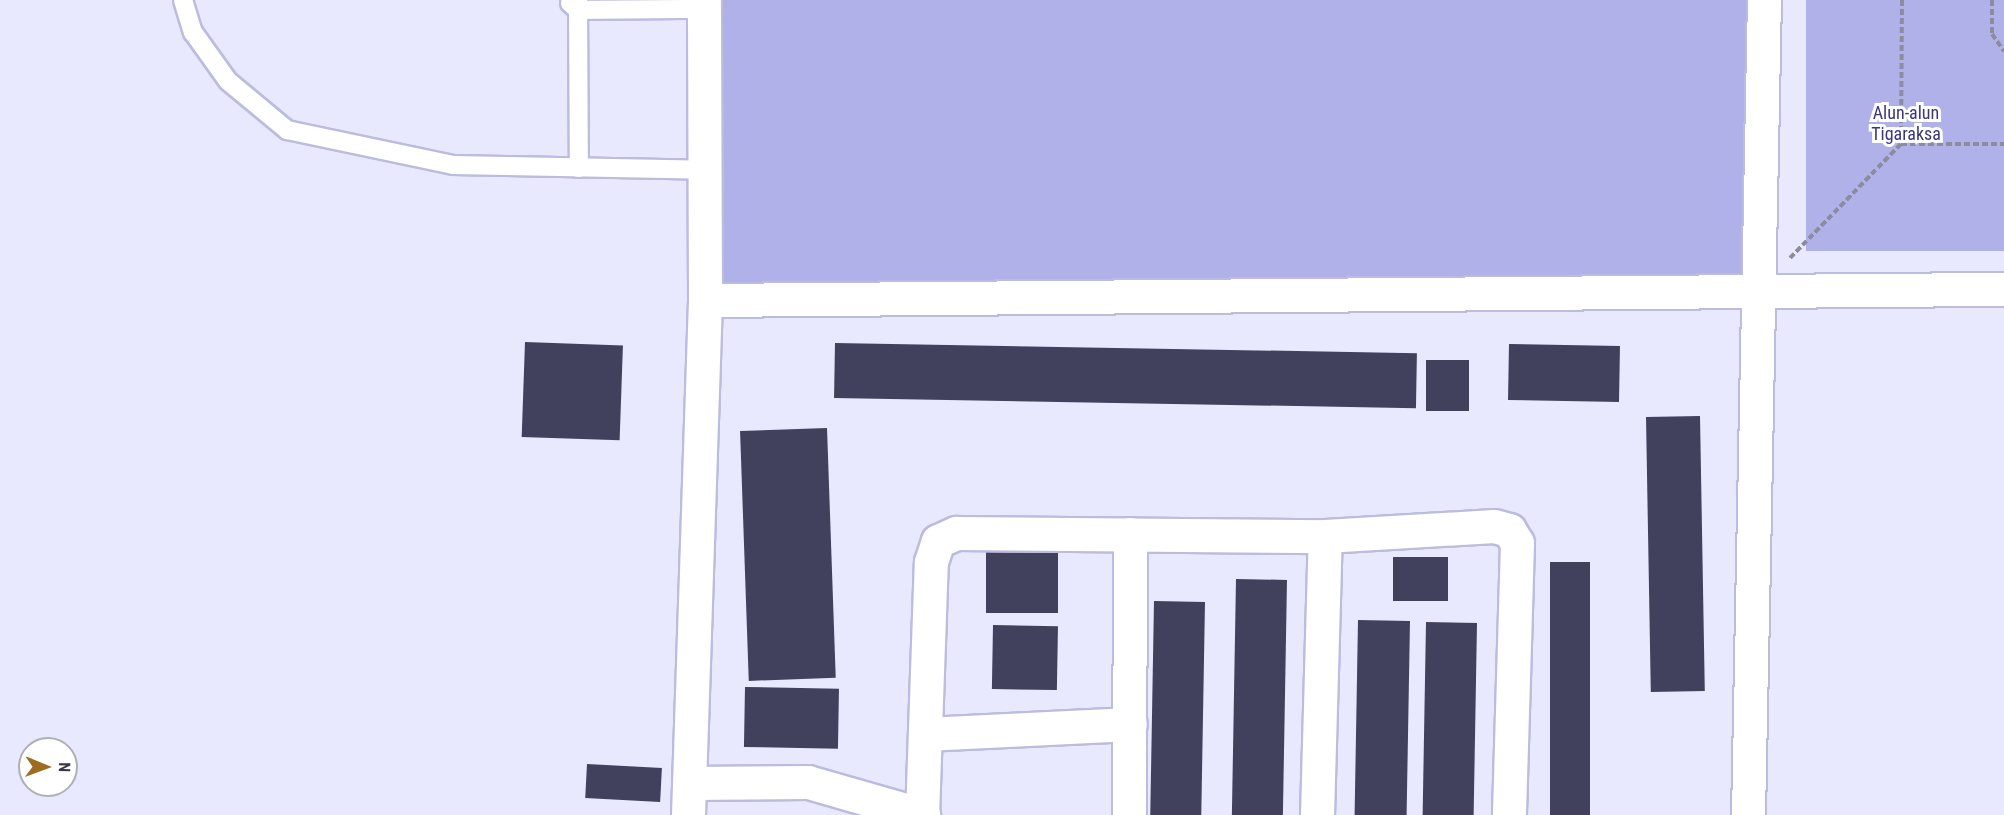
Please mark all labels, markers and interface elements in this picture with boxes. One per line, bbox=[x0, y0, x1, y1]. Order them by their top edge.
park label: Alun-alun Tigaraksa bbox=[1871, 103, 1941, 146]
north arrow bbox=[18, 737, 78, 797]
text: N bbox=[55, 762, 74, 772]

